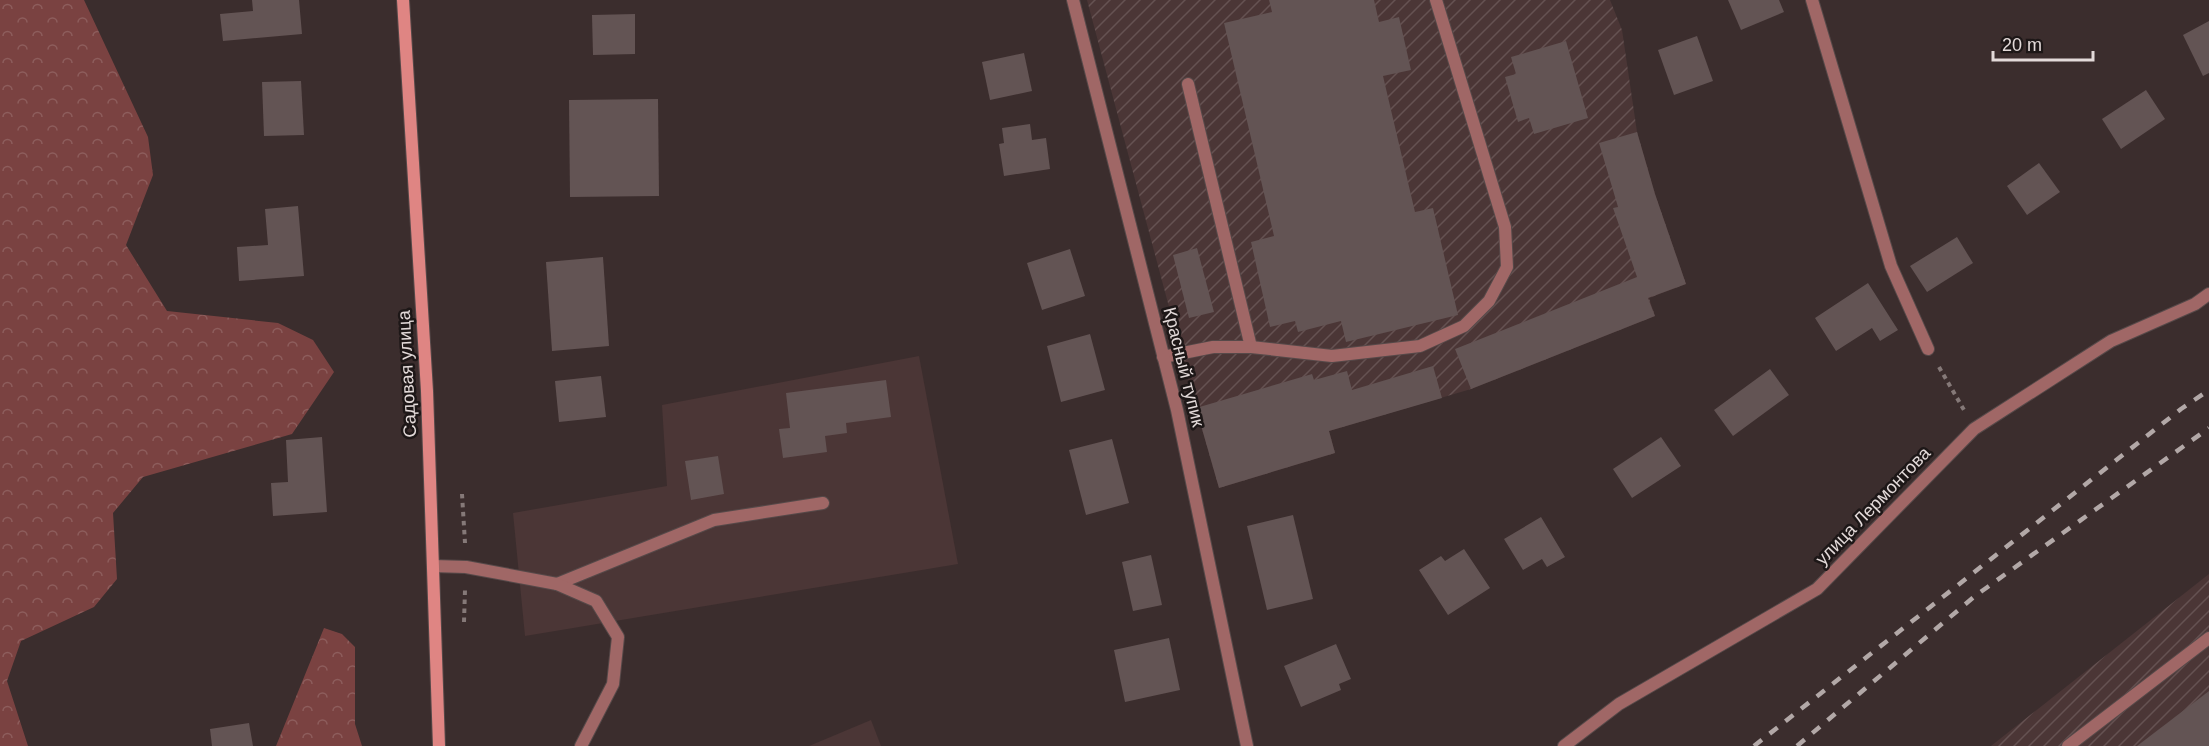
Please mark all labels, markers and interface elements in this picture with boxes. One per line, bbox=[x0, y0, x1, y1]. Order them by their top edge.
scale bar bbox=[1993, 24, 2094, 62]
text: 20 m bbox=[2002, 35, 2042, 55]
street label: Красный тупик bbox=[1159, 305, 1209, 429]
street label: Садовая улица bbox=[394, 309, 420, 438]
street label: улица Лермонтова bbox=[1812, 442, 1935, 569]

